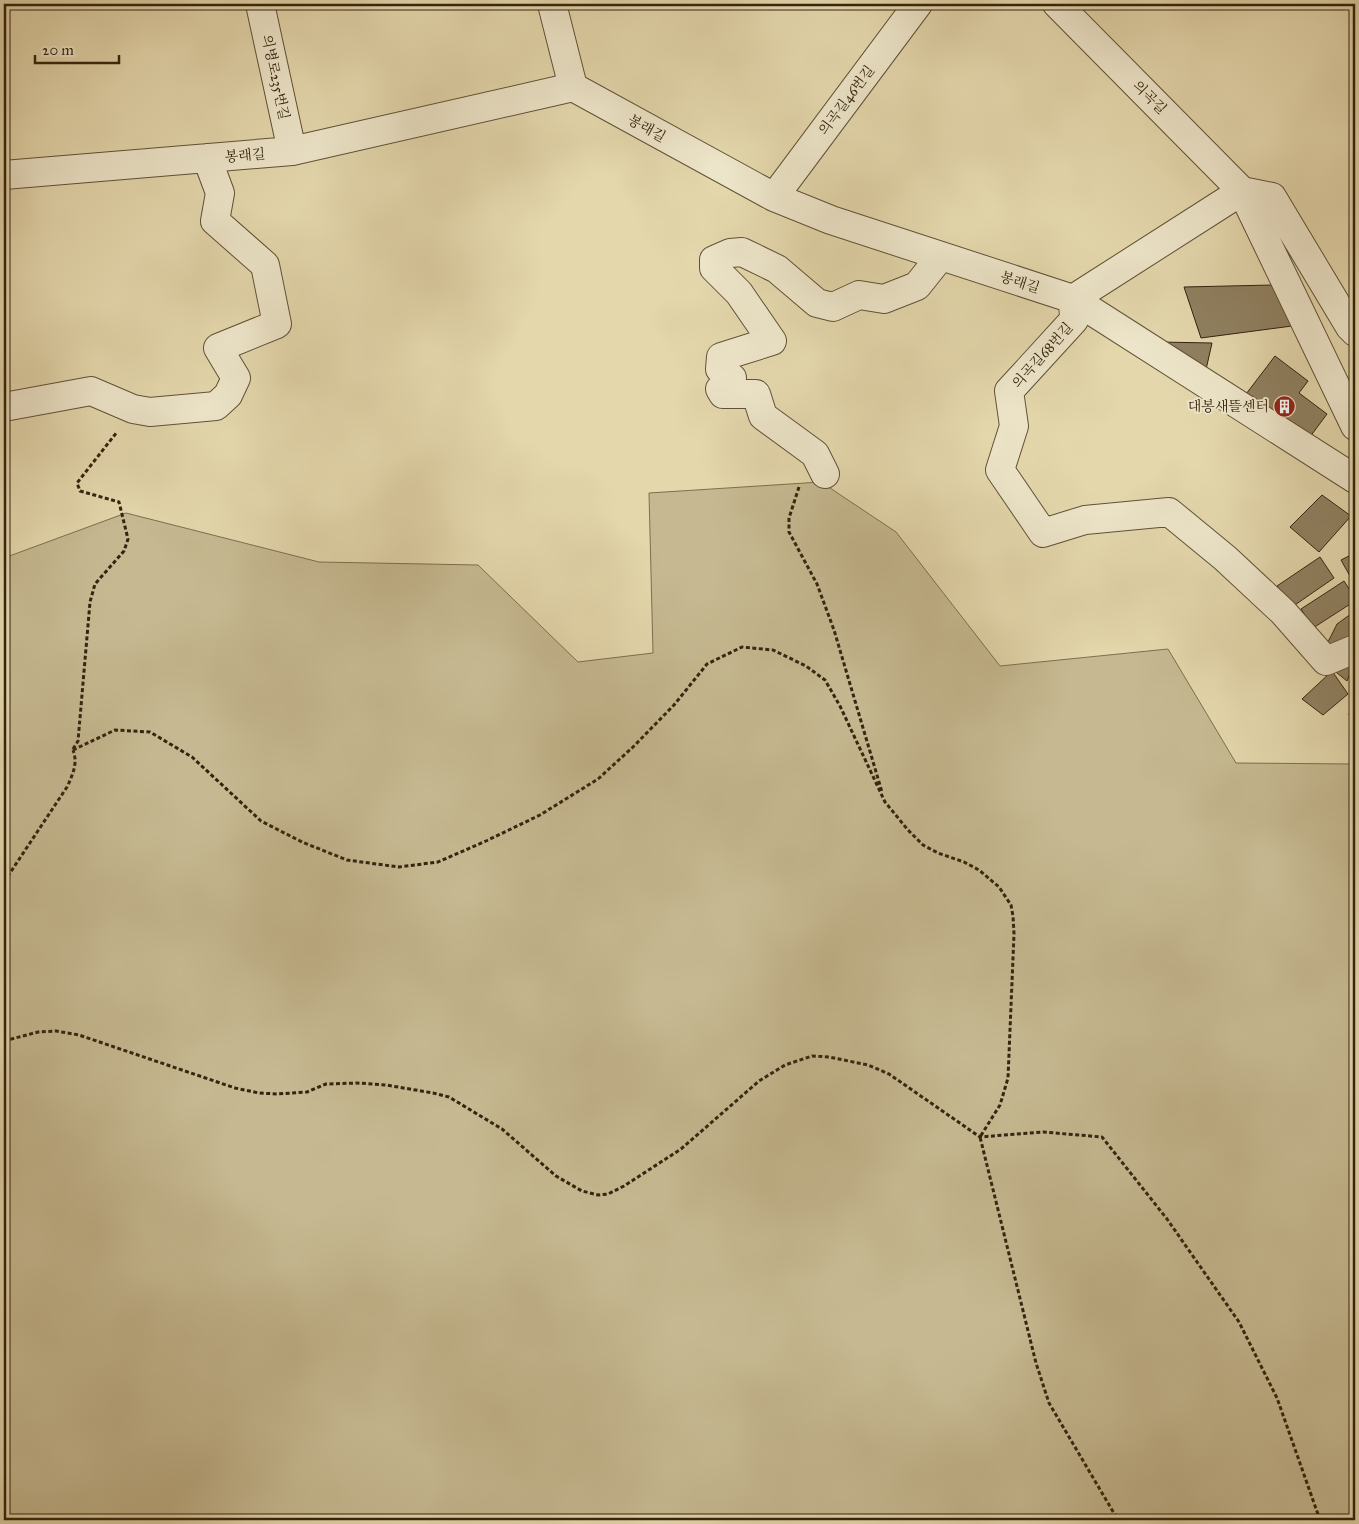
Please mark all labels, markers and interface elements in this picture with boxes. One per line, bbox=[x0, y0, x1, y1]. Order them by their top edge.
scale bar bbox=[35, 32, 119, 64]
street label: 의병로235번길 bbox=[258, 33, 293, 121]
text: 20 m bbox=[42, 41, 74, 59]
street label: 의곡길46번길 bbox=[815, 62, 878, 138]
street label: 의곡길 bbox=[1129, 77, 1170, 118]
street label: 봉래길 bbox=[625, 111, 669, 146]
street label: 봉래길 bbox=[224, 145, 266, 166]
street label: 봉래길 bbox=[998, 268, 1042, 297]
street label: 의곡길68번길 bbox=[1009, 319, 1076, 392]
building icon: 대봉새뜰센터 bbox=[1273, 394, 1297, 418]
place label: 대봉새뜰센터 bbox=[1188, 398, 1269, 415]

